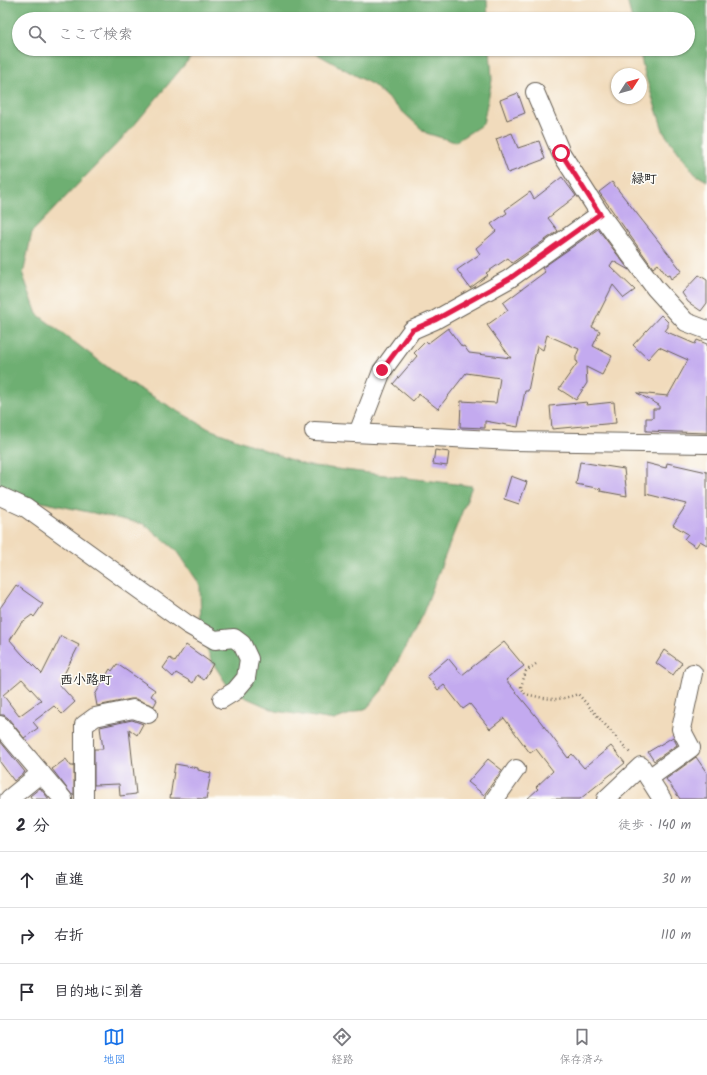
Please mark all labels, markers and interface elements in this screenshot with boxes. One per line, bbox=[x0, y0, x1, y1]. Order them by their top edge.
search box bbox=[12, 12, 695, 56]
icon: search bbox=[26, 23, 48, 45]
text: ここで検索 bbox=[58, 23, 133, 47]
north arrow bbox=[611, 68, 647, 104]
route start bbox=[552, 144, 570, 162]
district label: 緑町 bbox=[631, 169, 657, 190]
route end bbox=[373, 361, 391, 379]
district label: 西小路町 bbox=[60, 670, 112, 691]
text: 2 分 bbox=[16, 813, 49, 840]
text: 徒歩 · 140 m bbox=[618, 815, 691, 836]
text: 直進 bbox=[54, 868, 84, 892]
icon: ahead bbox=[16, 869, 38, 891]
text: 30 m bbox=[662, 869, 691, 890]
text: 右折 bbox=[54, 924, 84, 948]
icon: right bbox=[16, 925, 38, 947]
text: 110 m bbox=[661, 925, 691, 946]
text: 目的地に到着 bbox=[54, 980, 144, 1004]
icon: arrive bbox=[16, 981, 38, 1003]
tab: 地図 bbox=[103, 1026, 125, 1069]
tab: 経路 bbox=[331, 1026, 353, 1069]
tab: 保存済み bbox=[560, 1026, 604, 1069]

